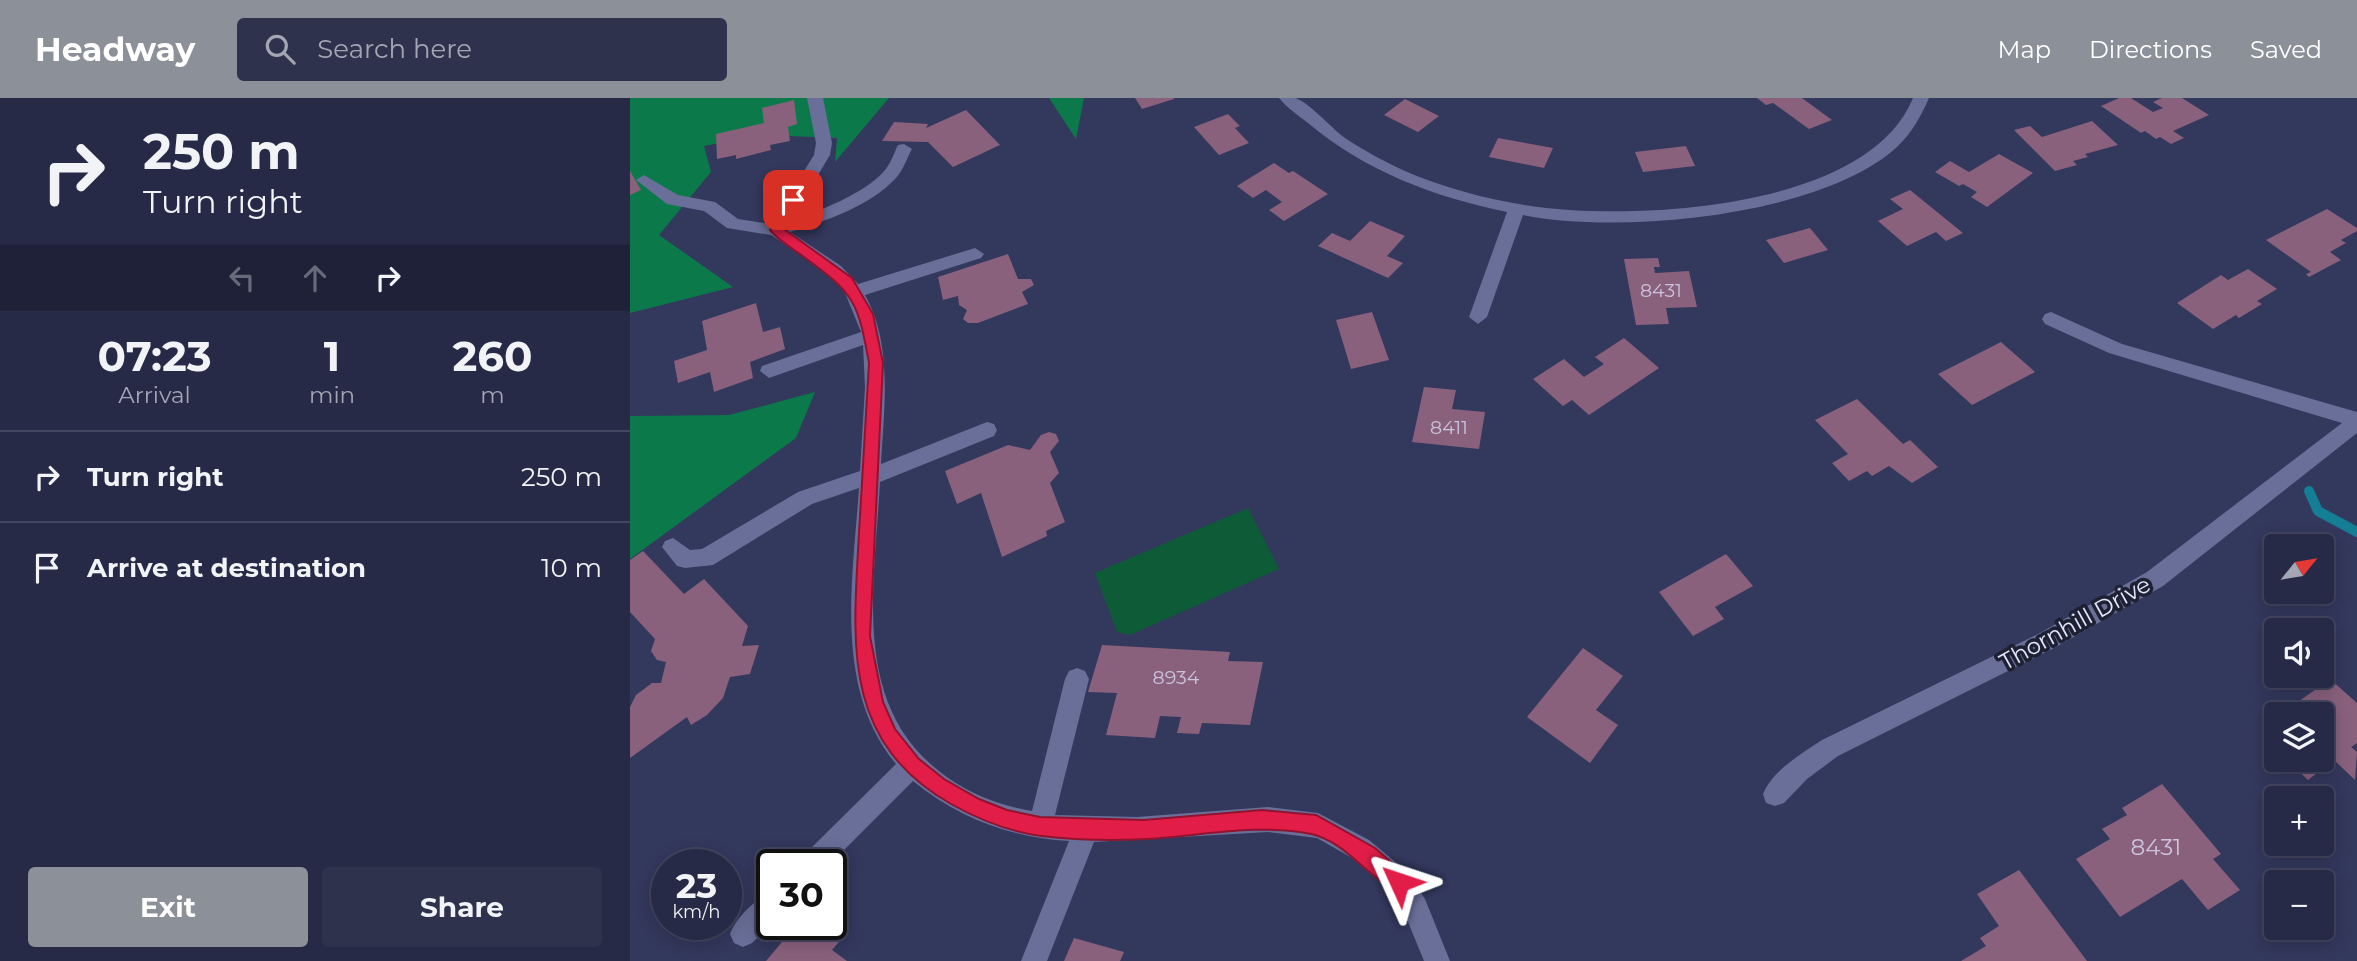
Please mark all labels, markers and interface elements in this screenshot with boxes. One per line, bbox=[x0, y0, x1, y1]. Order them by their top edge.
search box bbox=[237, 18, 727, 81]
text: Headway bbox=[35, 29, 195, 69]
icon: search bbox=[261, 30, 299, 68]
text: Search here bbox=[317, 33, 472, 65]
text: Map bbox=[1998, 35, 2051, 64]
text: Directions bbox=[2089, 35, 2212, 64]
text: Saved bbox=[2250, 35, 2322, 64]
text: 250 m bbox=[143, 122, 300, 181]
icon: right bbox=[28, 126, 119, 217]
pin bbox=[763, 170, 823, 230]
icon: arrive bbox=[774, 181, 812, 219]
text: Turn right bbox=[143, 182, 303, 221]
icon: left bbox=[223, 259, 261, 297]
icon: ahead bbox=[296, 259, 334, 297]
icon: right bbox=[369, 259, 407, 297]
house number: 8431 bbox=[1640, 279, 1682, 302]
text: 07:23 bbox=[97, 330, 212, 382]
text: 1 bbox=[324, 330, 340, 382]
text: 260 bbox=[453, 330, 533, 382]
text: Arrival bbox=[118, 381, 191, 409]
text: min bbox=[309, 381, 355, 409]
text: m bbox=[480, 381, 505, 409]
house number: 8411 bbox=[1430, 416, 1468, 439]
icon: right bbox=[28, 458, 66, 496]
text: Turn right bbox=[87, 461, 223, 493]
text: 250 m bbox=[521, 461, 602, 493]
north arrow bbox=[2264, 534, 2334, 604]
map controls bbox=[2264, 534, 2334, 940]
icon: arrive bbox=[28, 549, 66, 587]
text: Arrive at destination bbox=[87, 552, 366, 584]
text: 10 m bbox=[541, 552, 602, 584]
street label: Thornhill Drive bbox=[1995, 570, 2155, 676]
button: sound bbox=[2264, 618, 2334, 688]
house number: 8934 bbox=[1153, 666, 1200, 689]
button: layers bbox=[2264, 702, 2334, 772]
button: + bbox=[2264, 786, 2334, 856]
house number: 8431 bbox=[2131, 833, 2181, 861]
position arrow bbox=[1362, 845, 1436, 919]
speed limit sign: 30 bbox=[756, 849, 847, 940]
text: 23 bbox=[676, 864, 717, 907]
button: Exit bbox=[28, 867, 308, 947]
button: Share bbox=[322, 867, 602, 947]
button: − bbox=[2264, 870, 2334, 940]
text: km/h bbox=[672, 901, 721, 923]

